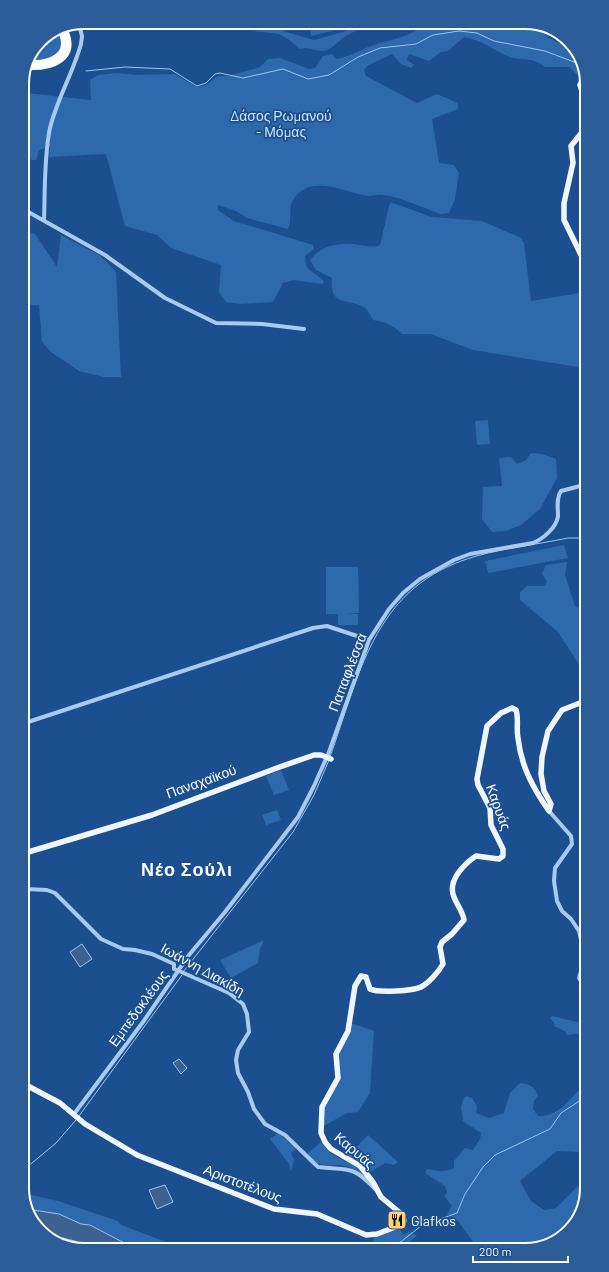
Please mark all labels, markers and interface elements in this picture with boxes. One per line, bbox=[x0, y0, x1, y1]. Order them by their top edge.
park label: Δάσος Ρωμανού - Μόμας bbox=[230, 107, 332, 140]
street label: Παπαφλέσσα bbox=[324, 630, 370, 714]
street label: Παναχαϊκού bbox=[163, 760, 239, 802]
street label: Καρυάς bbox=[483, 782, 515, 833]
district label: Νέο Σούλι bbox=[141, 858, 233, 880]
street label: Ιωάννη Διακίδη bbox=[158, 939, 248, 999]
street label: Εμπεδοκλέους bbox=[105, 966, 172, 1050]
street label: Καρυάς bbox=[331, 1128, 379, 1172]
street label: Αριστοτέλους bbox=[201, 1160, 285, 1206]
restaurant icon: Glafkos bbox=[386, 1209, 408, 1231]
place label: Glafkos bbox=[411, 1212, 456, 1229]
scale bar bbox=[473, 1238, 568, 1264]
text: 200 m bbox=[479, 1244, 511, 1258]

